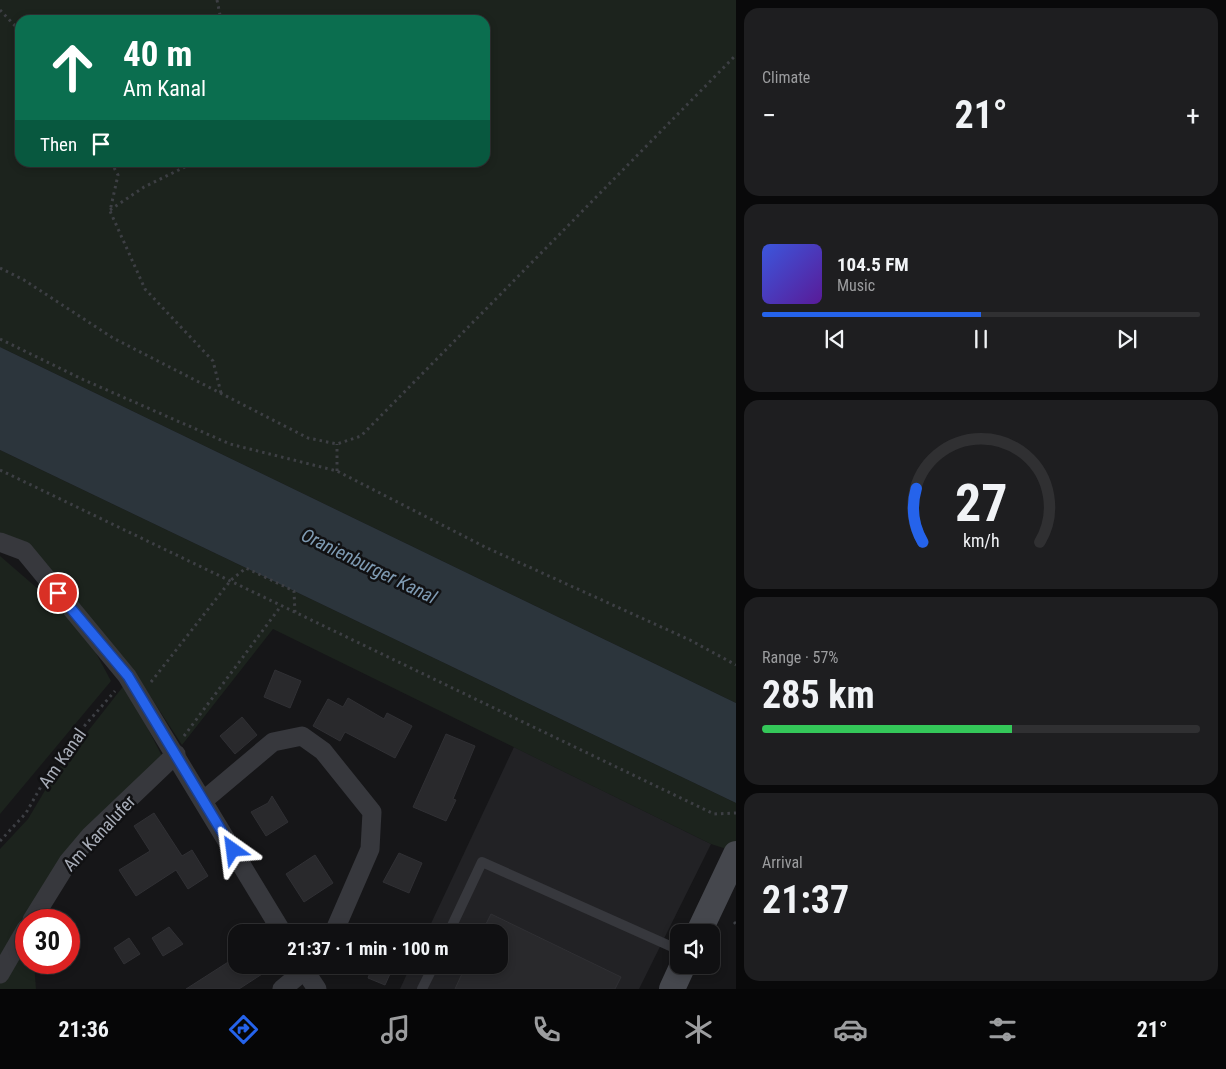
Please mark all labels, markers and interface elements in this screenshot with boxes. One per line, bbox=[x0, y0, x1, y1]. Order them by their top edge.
text: 40 m bbox=[123, 34, 192, 75]
icon: ahead bbox=[40, 35, 105, 100]
text: Climate bbox=[762, 68, 810, 87]
text: Am Kanal bbox=[123, 76, 206, 101]
text: 21° bbox=[954, 93, 1008, 137]
text: − bbox=[762, 99, 776, 132]
text: + bbox=[1186, 99, 1200, 132]
icon: arrive bbox=[87, 130, 115, 158]
text: Then bbox=[40, 133, 77, 156]
text: 104.5 FM bbox=[837, 253, 909, 276]
text: Music bbox=[837, 276, 875, 295]
icon: previous bbox=[821, 325, 849, 353]
icon: pause bbox=[967, 325, 995, 353]
icon: next bbox=[1113, 325, 1141, 353]
text: 27 bbox=[955, 473, 1007, 534]
water label: Oranienburger Kanal bbox=[298, 523, 441, 609]
text: km/h bbox=[963, 530, 999, 551]
pin bbox=[37, 572, 79, 614]
icon: arrive bbox=[44, 579, 72, 607]
text: Range · 57% bbox=[762, 648, 838, 667]
text: 285 km bbox=[762, 673, 875, 717]
street label: Am Kanal bbox=[34, 724, 90, 792]
street label: Am Kanalufer bbox=[59, 790, 140, 875]
position arrow bbox=[206, 823, 258, 875]
text: Arrival bbox=[762, 853, 803, 872]
text: 21:37 bbox=[762, 878, 849, 922]
speed limit sign: 30 bbox=[15, 909, 80, 974]
map controls bbox=[670, 924, 720, 974]
button: sound bbox=[670, 924, 720, 974]
text: 21:37 · 1 min · 100 m bbox=[287, 937, 449, 960]
icon: directions bbox=[226, 1012, 261, 1047]
icon: music bbox=[378, 1012, 413, 1047]
icon: phone bbox=[529, 1012, 564, 1047]
icon: climate bbox=[681, 1012, 716, 1047]
icon: car bbox=[833, 1012, 868, 1047]
icon: filters bbox=[985, 1012, 1020, 1047]
text: 21:36 bbox=[58, 1017, 109, 1042]
text: 21° bbox=[1137, 1017, 1168, 1042]

